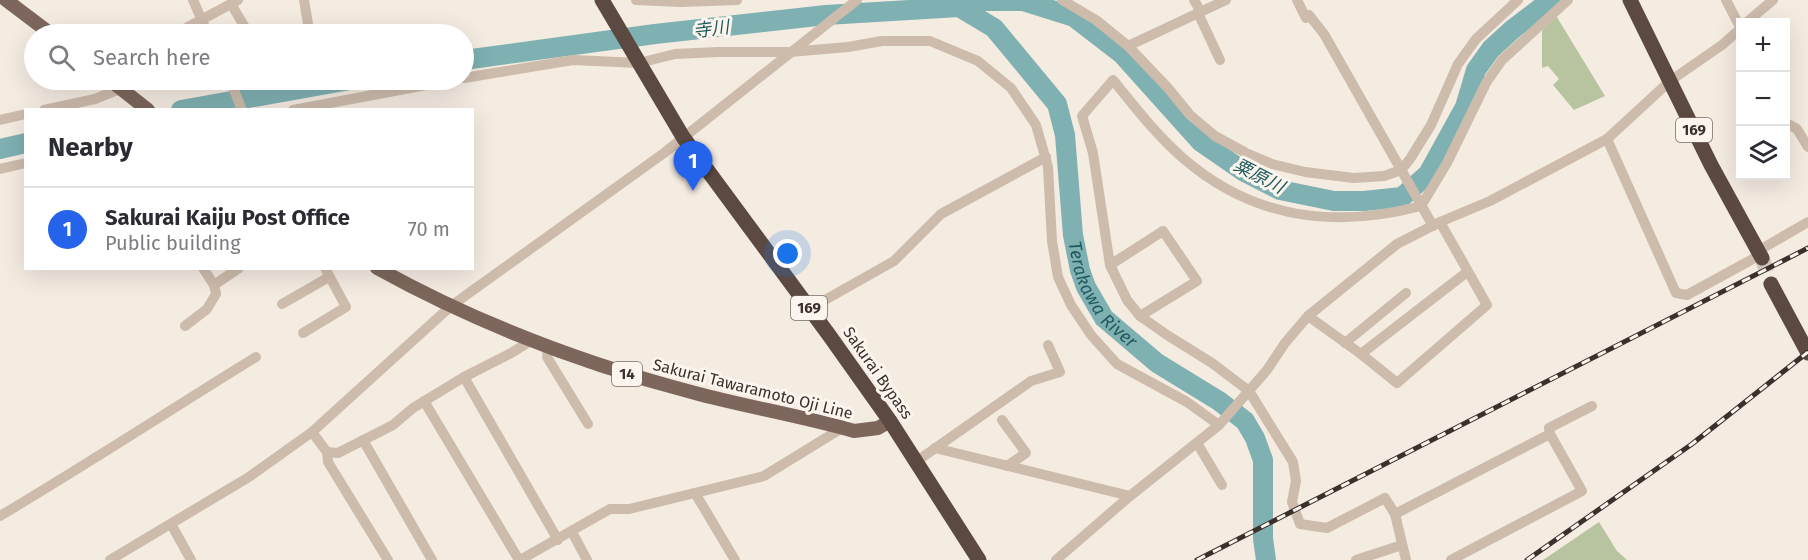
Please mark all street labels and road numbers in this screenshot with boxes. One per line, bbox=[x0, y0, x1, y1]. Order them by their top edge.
road number: 169 bbox=[1676, 118, 1712, 142]
road number: 169 bbox=[791, 296, 827, 320]
street label: Sakurai Bypass bbox=[839, 323, 917, 423]
street label: Sakurai Tawaramoto Oji Line bbox=[651, 355, 855, 423]
road number: 14 bbox=[612, 362, 642, 386]

